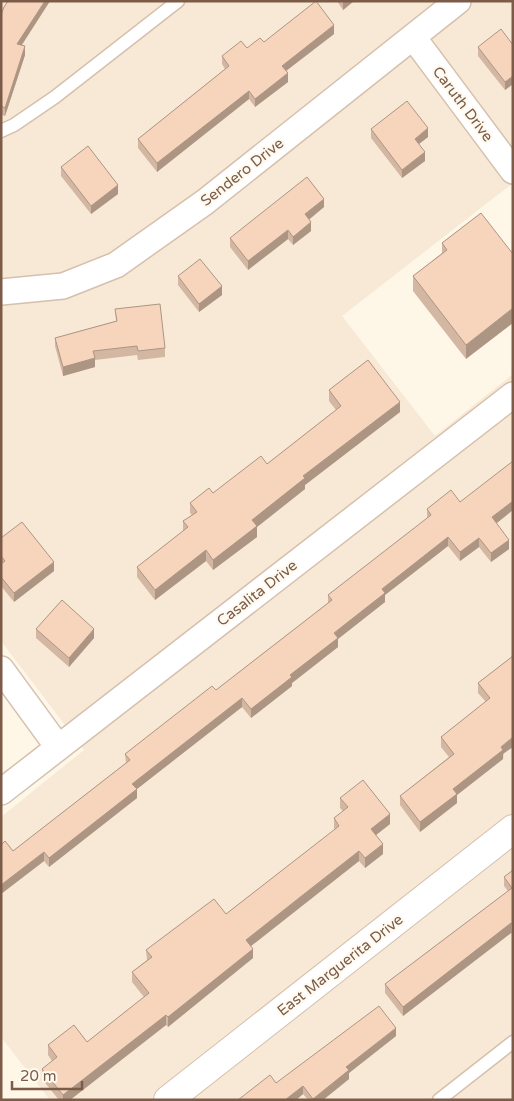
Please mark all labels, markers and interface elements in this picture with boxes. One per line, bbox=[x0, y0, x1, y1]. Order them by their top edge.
street label: Caruth Drive bbox=[429, 63, 497, 145]
street label: Sendero Drive bbox=[197, 134, 287, 210]
street label: Casalita Drive bbox=[213, 556, 301, 630]
street label: East Marguerita Drive bbox=[274, 910, 406, 1020]
scale bar bbox=[12, 1058, 82, 1090]
text: 20 m bbox=[20, 1067, 57, 1085]

